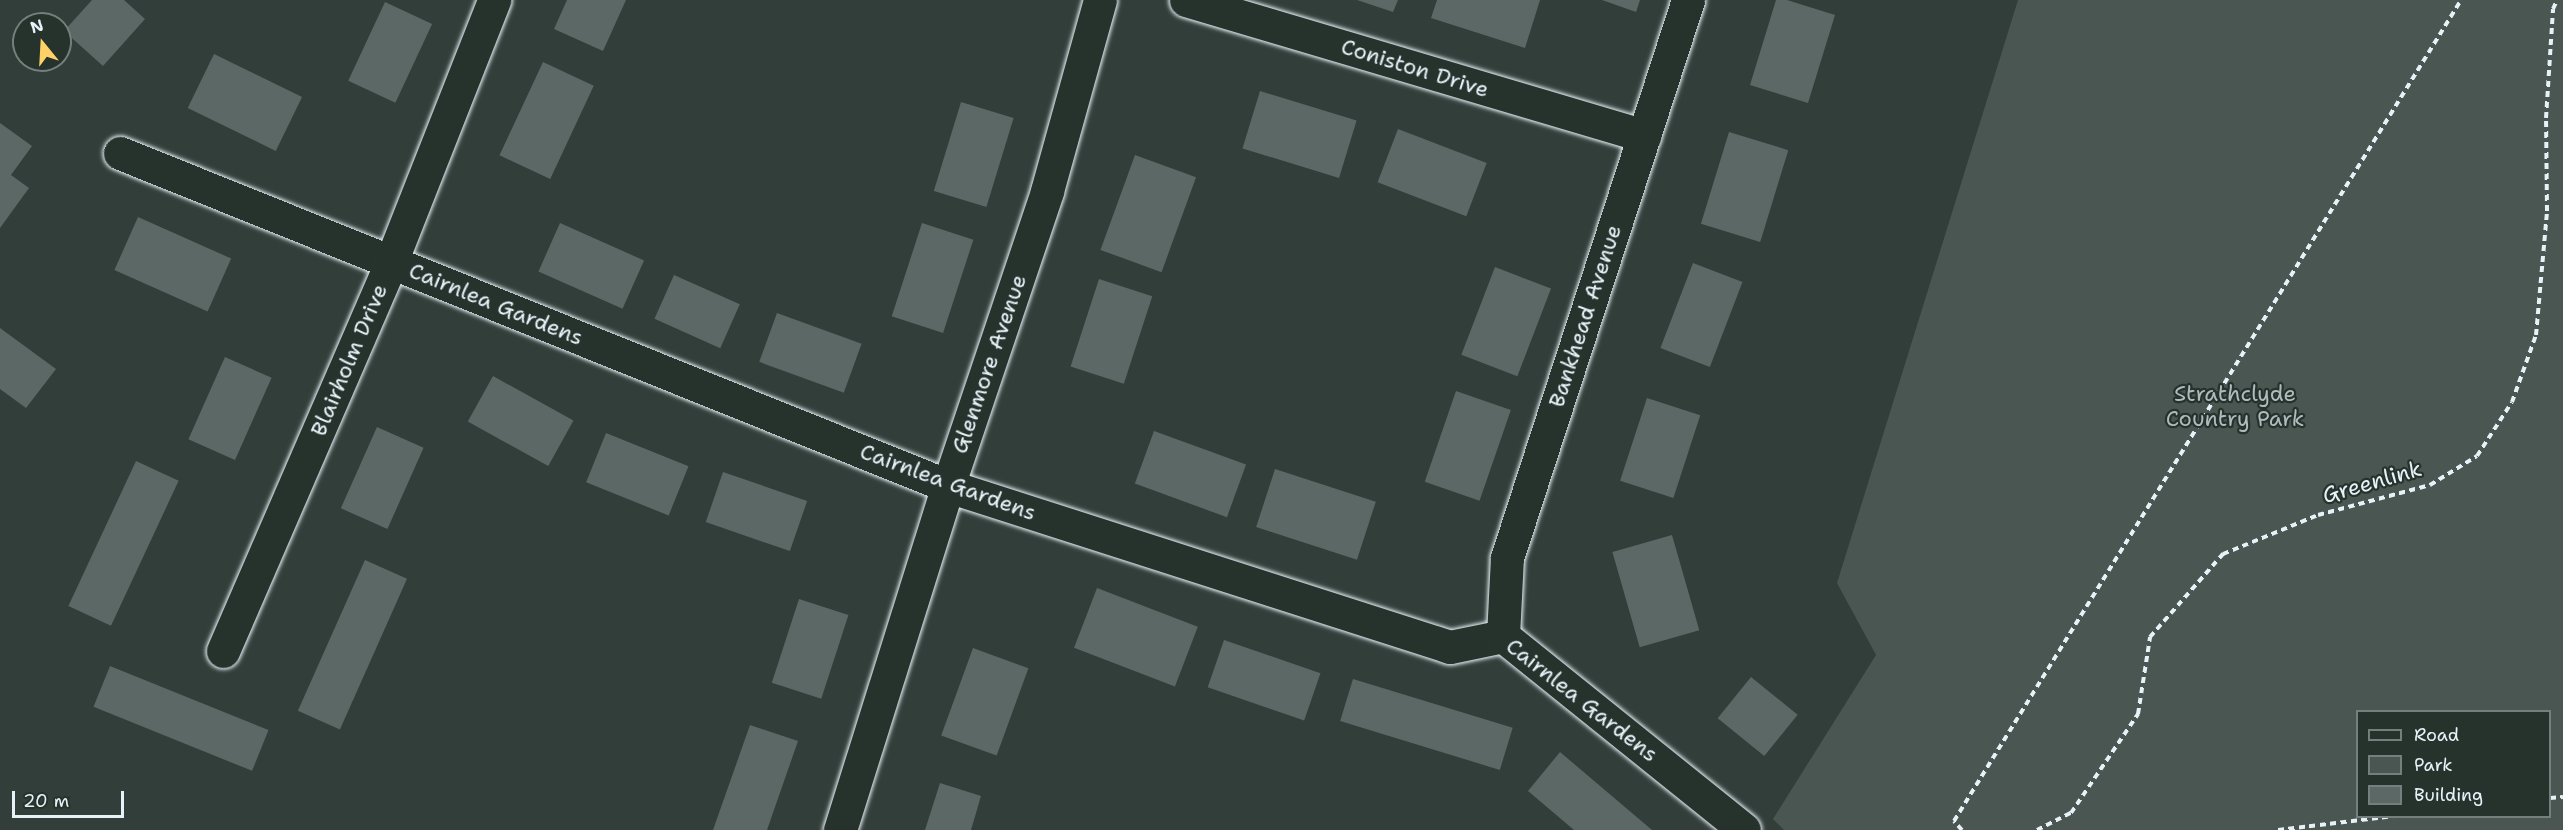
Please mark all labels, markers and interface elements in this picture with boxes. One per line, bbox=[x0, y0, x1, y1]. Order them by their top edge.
north arrow bbox=[12, 12, 72, 72]
text: N bbox=[28, 14, 46, 38]
street label: Coniston Drive bbox=[1338, 33, 1492, 103]
street label: Bankhead Avenue bbox=[1543, 221, 1627, 411]
street label: Cairnlea Gardens bbox=[405, 257, 587, 351]
street label: Glenmore Avenue bbox=[946, 271, 1032, 457]
street label: Blairholm Drive bbox=[305, 280, 393, 440]
park label: Strathclyde Country Park bbox=[2166, 380, 2304, 432]
street label: Cairnlea Gardens bbox=[856, 438, 1040, 526]
street label: Greenlink bbox=[2319, 455, 2425, 509]
street label: Cairnlea Gardens bbox=[1501, 633, 1663, 767]
legend bbox=[2356, 710, 2551, 818]
text: Road bbox=[2414, 723, 2459, 747]
text: Park bbox=[2414, 753, 2453, 777]
scale bar bbox=[15, 779, 128, 817]
text: Building bbox=[2414, 783, 2483, 807]
text: 20 m bbox=[23, 789, 69, 813]

